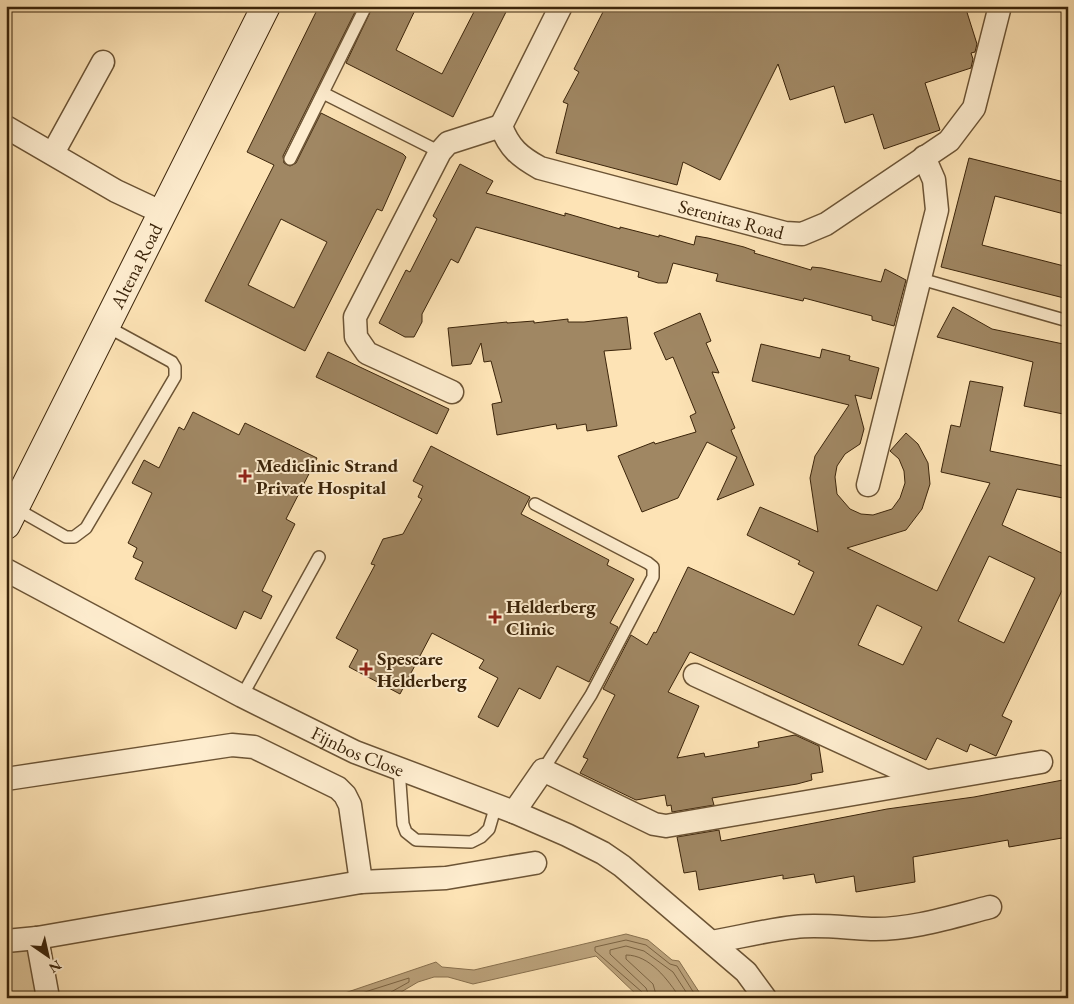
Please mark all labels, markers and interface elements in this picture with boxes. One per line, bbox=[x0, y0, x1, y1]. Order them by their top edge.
street label: Serenitas Road bbox=[676, 193, 787, 245]
street label: Altena Road bbox=[104, 219, 168, 314]
place label: Mediclinic Strand Private Hospital bbox=[256, 453, 399, 500]
marker: Mediclinic Strand Private Hospital bbox=[238, 469, 252, 483]
place label: Helderberg Clinic bbox=[506, 594, 596, 641]
marker: Helderberg Clinic bbox=[488, 610, 502, 624]
place label: Spescare Helderberg bbox=[377, 646, 467, 693]
marker: Spescare Helderberg bbox=[359, 662, 373, 676]
street label: Fijnbos Close bbox=[307, 720, 408, 782]
north arrow bbox=[22, 932, 72, 982]
text: N bbox=[45, 956, 65, 978]

